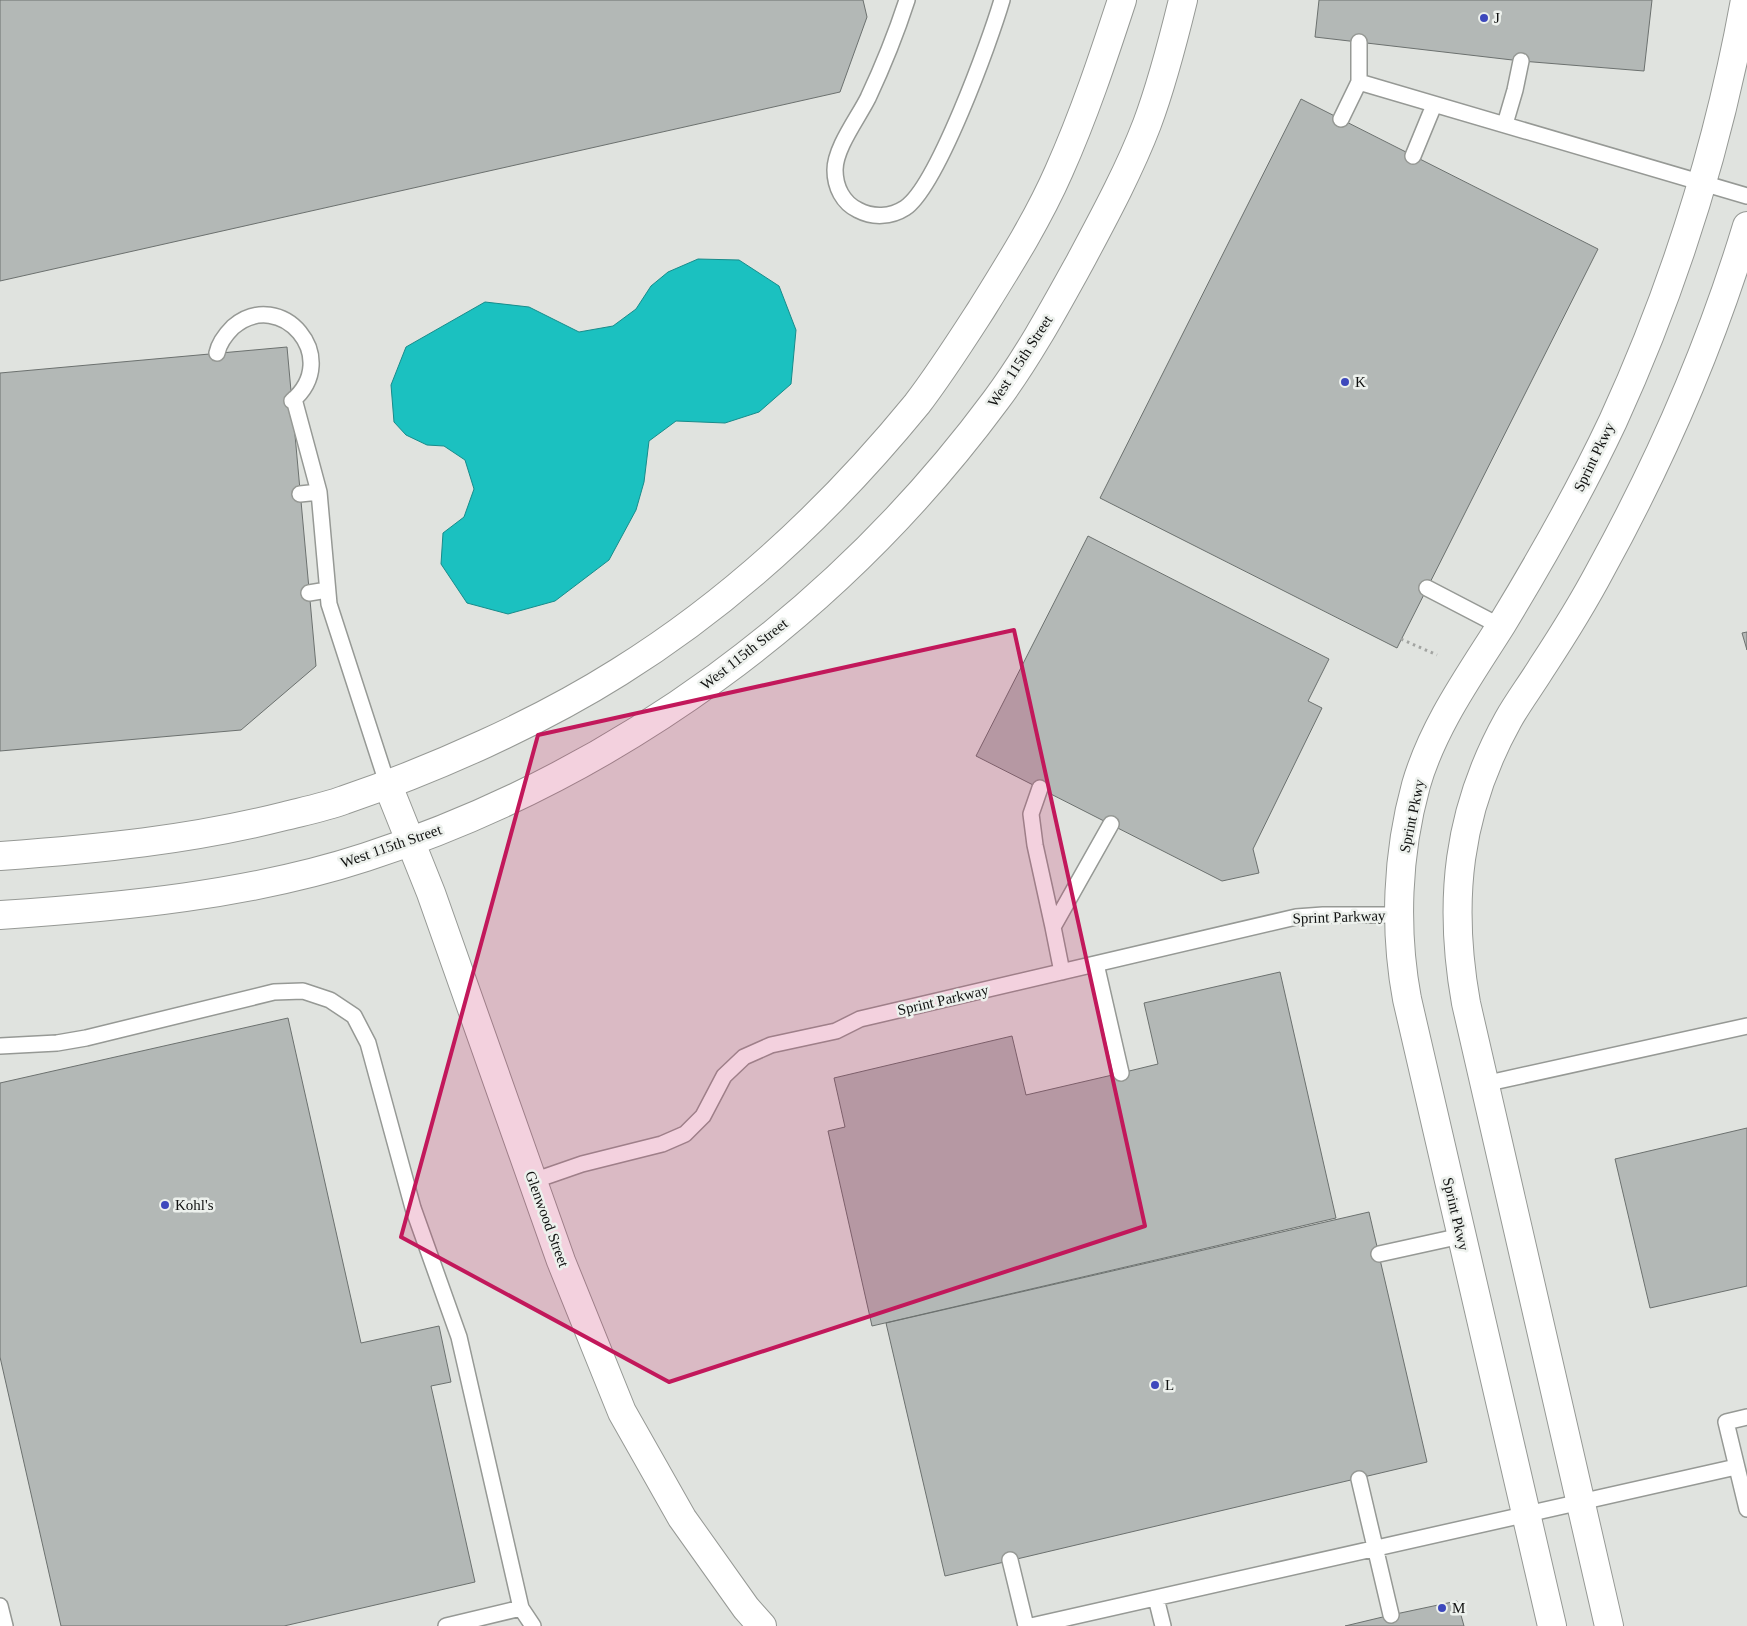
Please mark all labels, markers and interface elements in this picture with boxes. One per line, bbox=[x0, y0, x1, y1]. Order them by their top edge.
place label: J bbox=[1494, 10, 1500, 26]
marker: J bbox=[1478, 12, 1490, 24]
street label: West 115th Street bbox=[985, 312, 1056, 410]
place label: K bbox=[1355, 374, 1366, 390]
marker: K bbox=[1339, 376, 1351, 388]
street label: Sprint Pkwy bbox=[1570, 420, 1618, 494]
street label: West 115th Street bbox=[697, 615, 791, 693]
street label: Sprint Pkwy bbox=[1396, 777, 1428, 854]
street label: West 115th Street bbox=[338, 821, 444, 871]
street label: Sprint Parkway bbox=[1292, 907, 1386, 927]
street label: Sprint Parkway bbox=[896, 982, 991, 1018]
street label: Glenwood Street bbox=[522, 1169, 572, 1270]
street label: Sprint Pkwy bbox=[1440, 1176, 1472, 1253]
place label: Kohl's bbox=[175, 1197, 214, 1213]
marker: Kohl's bbox=[159, 1199, 171, 1211]
place label: L bbox=[1165, 1377, 1174, 1393]
marker: L bbox=[1149, 1379, 1161, 1391]
place label: M bbox=[1452, 1600, 1465, 1616]
marker: M bbox=[1436, 1602, 1448, 1614]

